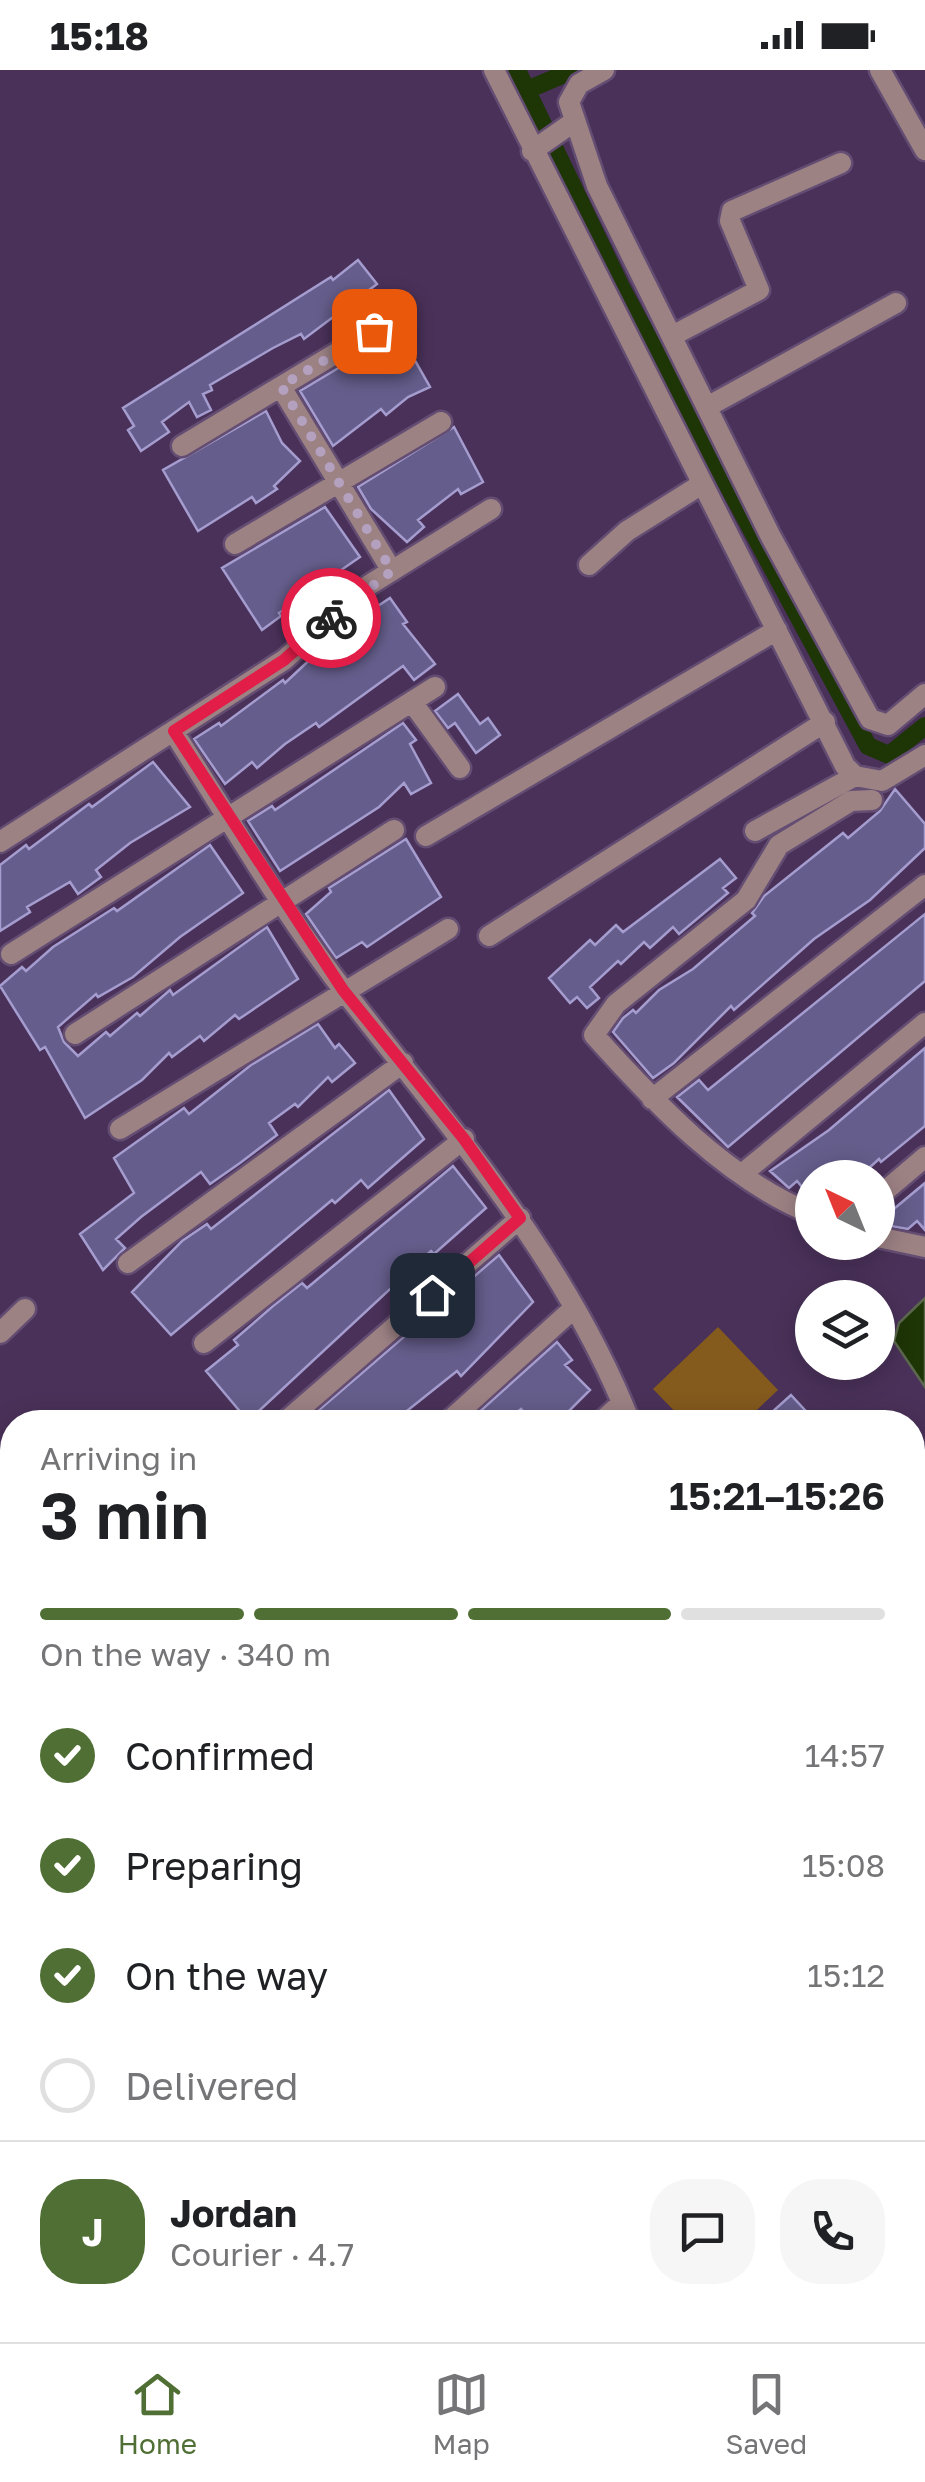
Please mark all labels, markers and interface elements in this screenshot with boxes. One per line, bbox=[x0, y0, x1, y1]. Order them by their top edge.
text: 15:18 bbox=[50, 13, 149, 58]
pin bbox=[332, 289, 417, 374]
icon: bag bbox=[347, 304, 402, 359]
courier bbox=[281, 568, 381, 668]
icon: bike bbox=[304, 591, 359, 646]
north arrow bbox=[795, 1160, 895, 1260]
map controls bbox=[795, 1160, 895, 1380]
pin bbox=[390, 1253, 475, 1338]
icon: home bbox=[405, 1268, 460, 1323]
button: layers bbox=[795, 1280, 895, 1380]
text: Arriving in bbox=[40, 1439, 197, 1477]
text: 15:21–15:26 bbox=[669, 1473, 885, 1518]
text: 3 min bbox=[40, 1475, 209, 1553]
text: On the way · 340 m bbox=[40, 1635, 331, 1673]
icon: check bbox=[40, 1728, 95, 1783]
text: Confirmed bbox=[125, 1733, 315, 1778]
text: 14:57 bbox=[805, 1736, 885, 1774]
icon: check bbox=[40, 1838, 95, 1893]
text: Preparing bbox=[125, 1843, 303, 1888]
text: 15:08 bbox=[802, 1846, 885, 1884]
icon: check bbox=[40, 1948, 95, 2003]
text: On the way bbox=[125, 1953, 328, 1998]
text: 15:12 bbox=[807, 1956, 885, 1994]
text: Delivered bbox=[125, 2063, 298, 2108]
button: chat bbox=[650, 2179, 755, 2284]
button: phone bbox=[780, 2179, 885, 2284]
text: Jordan bbox=[170, 2190, 297, 2235]
text: J bbox=[82, 2209, 103, 2254]
text: Courier · 4.7 bbox=[170, 2235, 354, 2273]
tab: Home bbox=[118, 2367, 197, 2460]
tab: Map bbox=[433, 2367, 490, 2460]
tab: Saved bbox=[725, 2367, 807, 2460]

